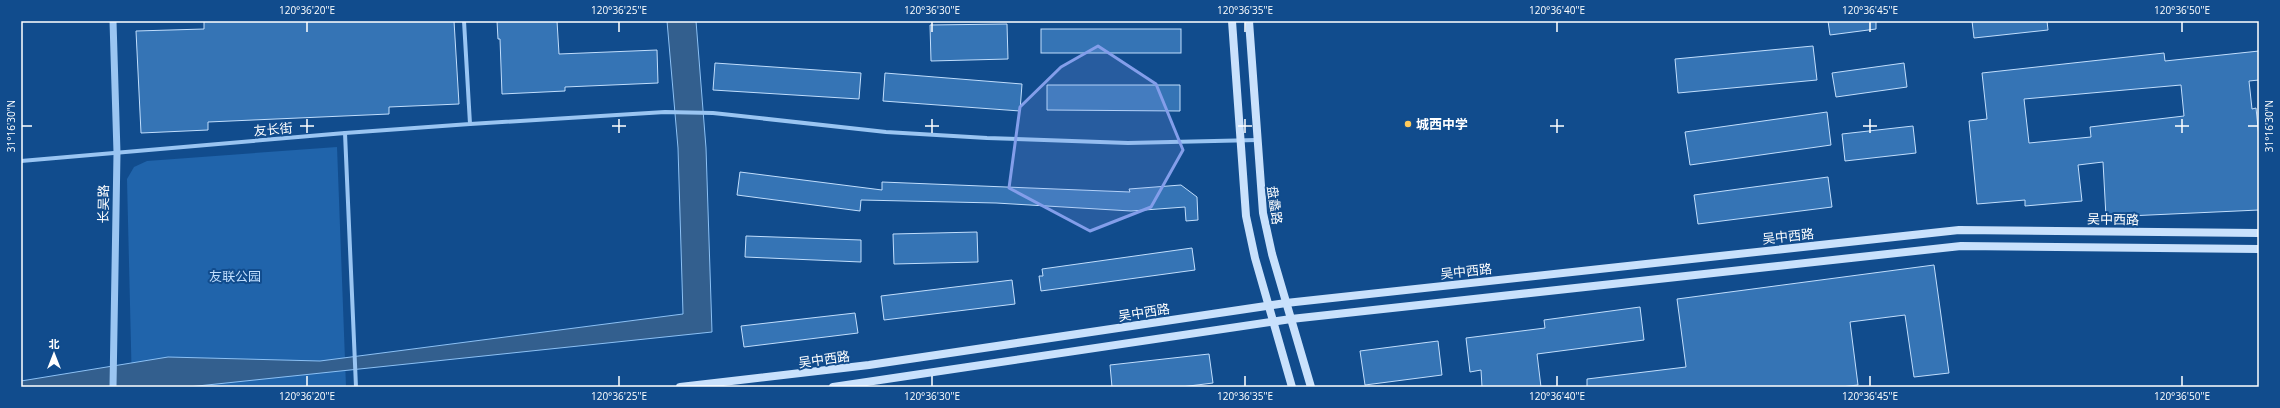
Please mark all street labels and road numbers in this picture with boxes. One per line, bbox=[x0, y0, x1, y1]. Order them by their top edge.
street label: 友长街 bbox=[253, 118, 293, 140]
street label: 长吴路 bbox=[94, 184, 112, 224]
street label: 盘蠡路 bbox=[1263, 184, 1287, 226]
street label: 吴中西路 bbox=[2087, 210, 2139, 228]
street label: 吴中西路 bbox=[1761, 224, 1815, 248]
street label: 吴中西路 bbox=[1439, 259, 1493, 283]
street label: 吴中西路 bbox=[1117, 299, 1171, 325]
street label: 吴中西路 bbox=[797, 346, 851, 372]

